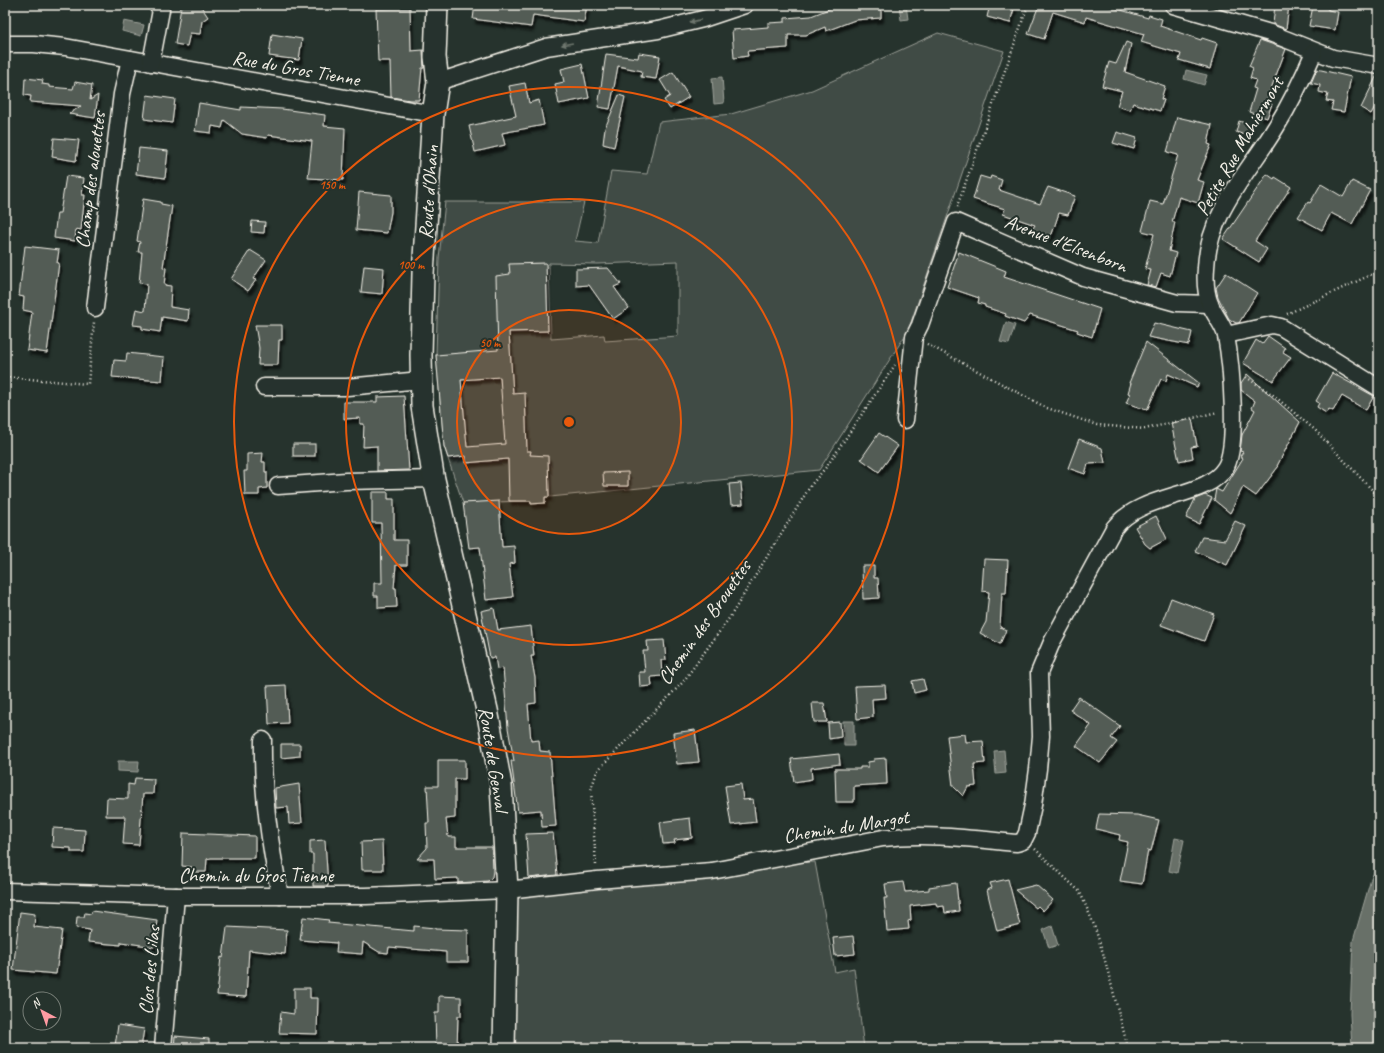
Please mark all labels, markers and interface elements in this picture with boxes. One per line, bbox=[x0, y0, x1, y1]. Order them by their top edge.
one-way arrow bbox=[688, 19, 701, 25]
one-way arrow bbox=[561, 42, 573, 48]
street label: Rue du Gros Tienne bbox=[230, 45, 363, 92]
street label: Petite Rue Mahiermont bbox=[1190, 70, 1290, 220]
street label: Champ des alouettes bbox=[70, 108, 112, 250]
street label: Route d'Ohain bbox=[413, 143, 444, 240]
text: 150 m bbox=[319, 177, 346, 193]
street label: Avenue d'Elsenborn bbox=[1001, 209, 1132, 279]
text: 100 m bbox=[398, 257, 425, 273]
text: 50 m bbox=[480, 335, 501, 351]
centre of rings bbox=[562, 415, 576, 429]
street label: Chemin des Brouettes bbox=[652, 553, 758, 689]
street label: Route de Genval bbox=[473, 705, 515, 817]
street label: Chemin du Margot bbox=[782, 804, 913, 849]
street label: Chemin du Gros Tienne bbox=[179, 863, 335, 888]
street label: Clos des Lilas bbox=[133, 923, 166, 1015]
north arrow bbox=[22, 991, 62, 1031]
text: N bbox=[28, 995, 44, 1011]

